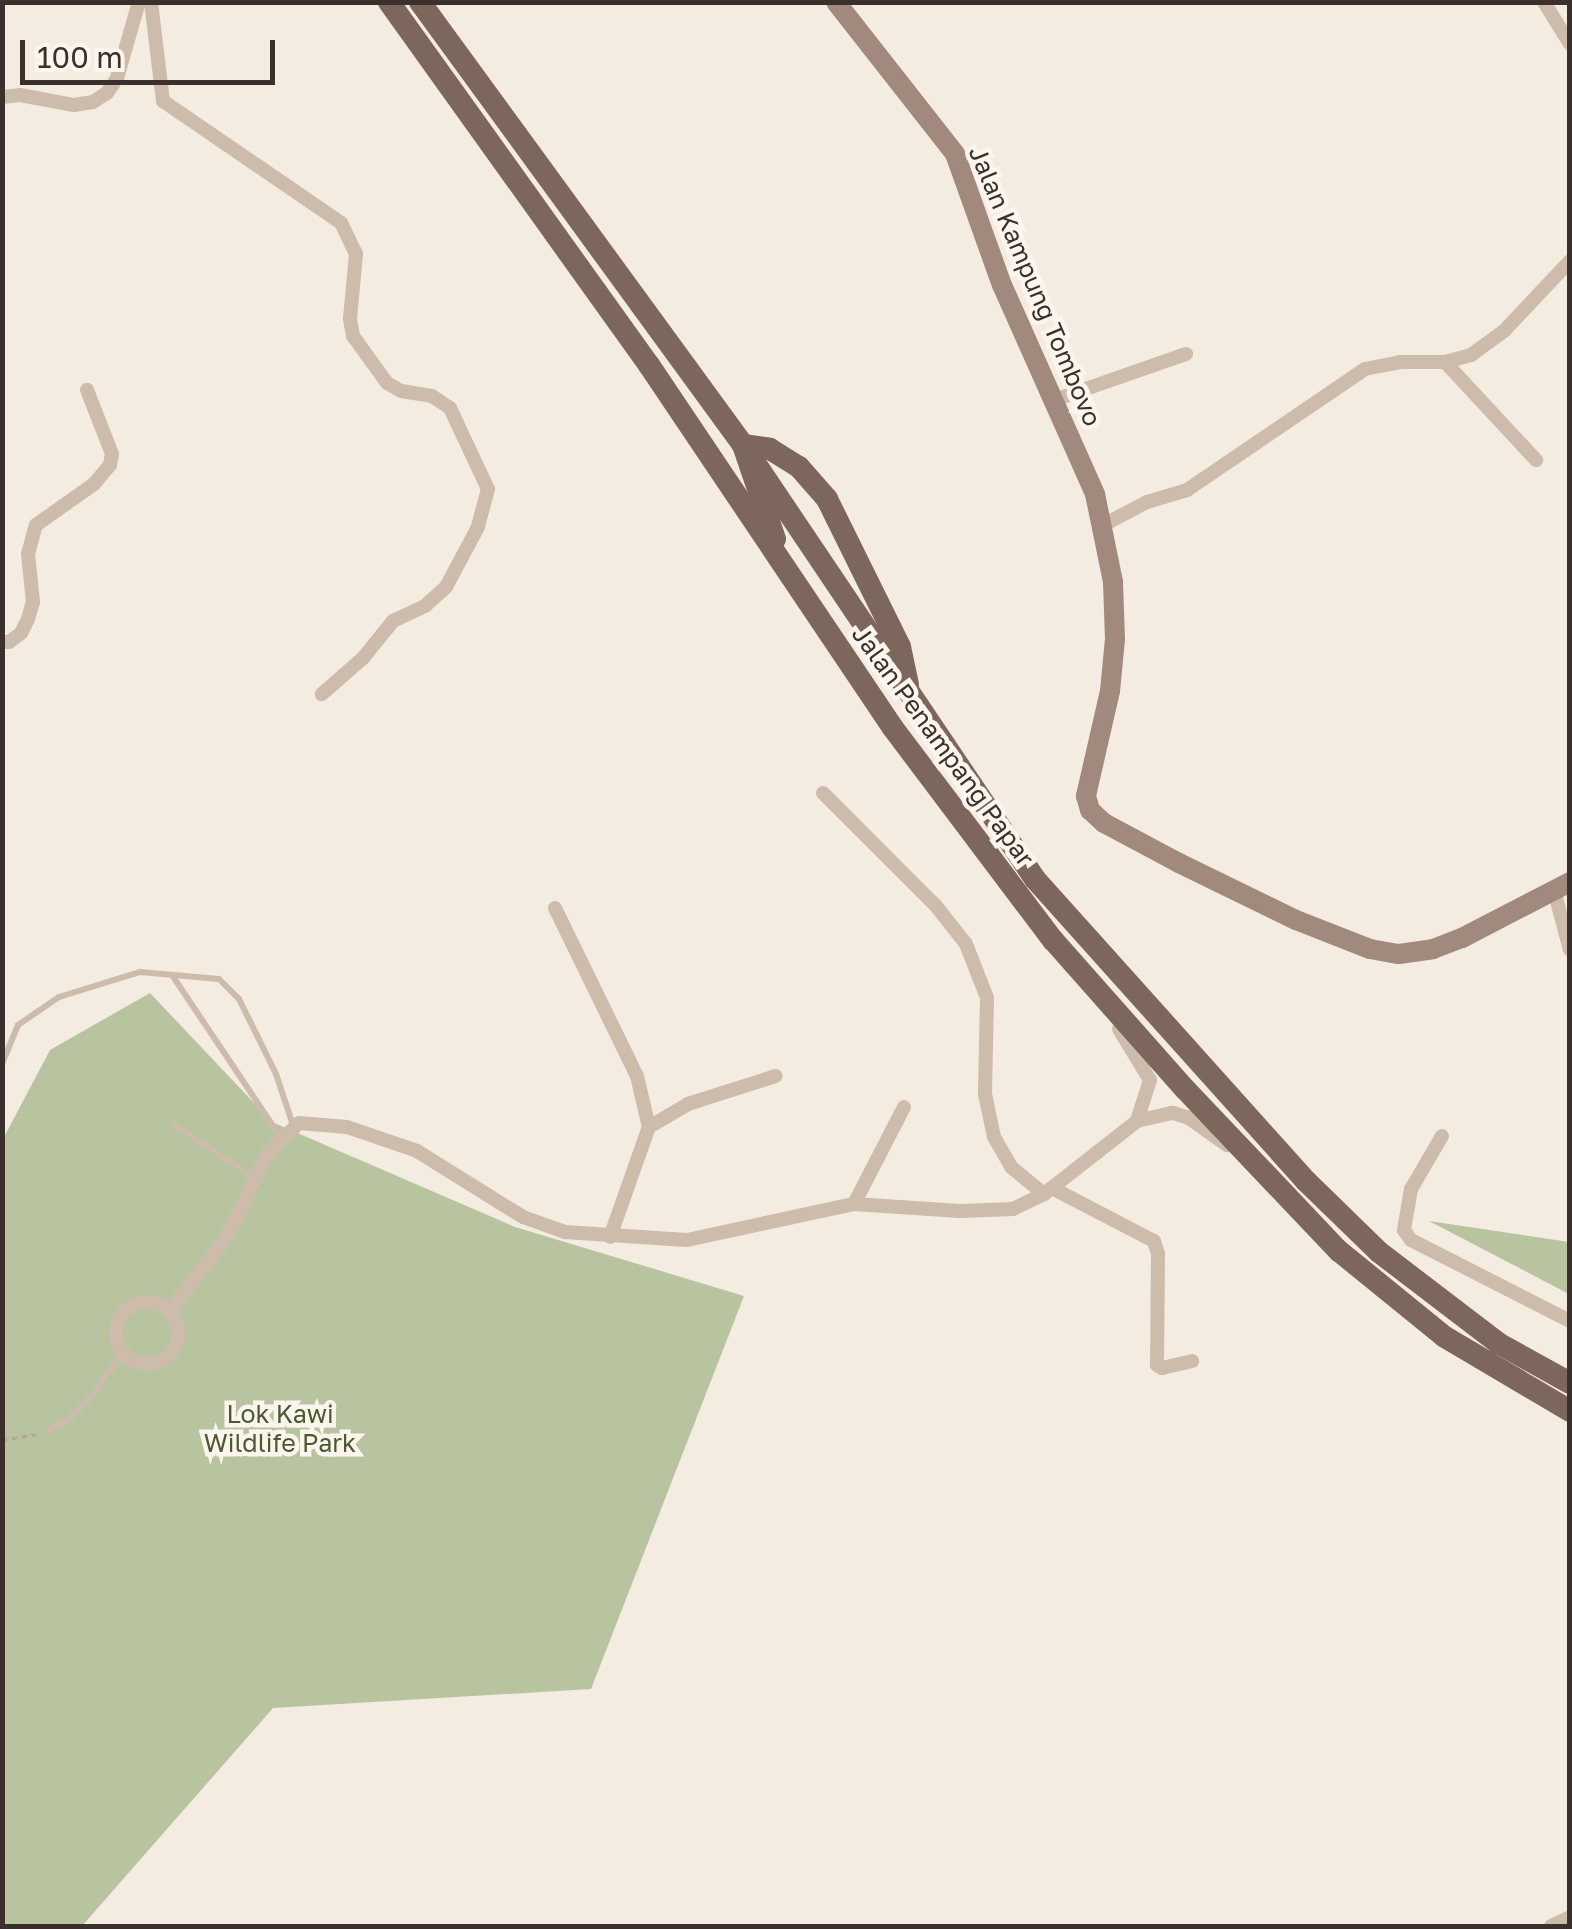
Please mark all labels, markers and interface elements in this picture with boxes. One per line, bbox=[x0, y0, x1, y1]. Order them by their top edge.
scale bar bbox=[25, 20, 280, 82]
text: 100 m bbox=[37, 39, 123, 75]
street label: Jalan Kampung Tombovo bbox=[962, 141, 1108, 431]
street label: Jalan Penampang Papar bbox=[846, 620, 1040, 872]
park label: Lok Kawi Wildlife Park bbox=[204, 1400, 356, 1459]

